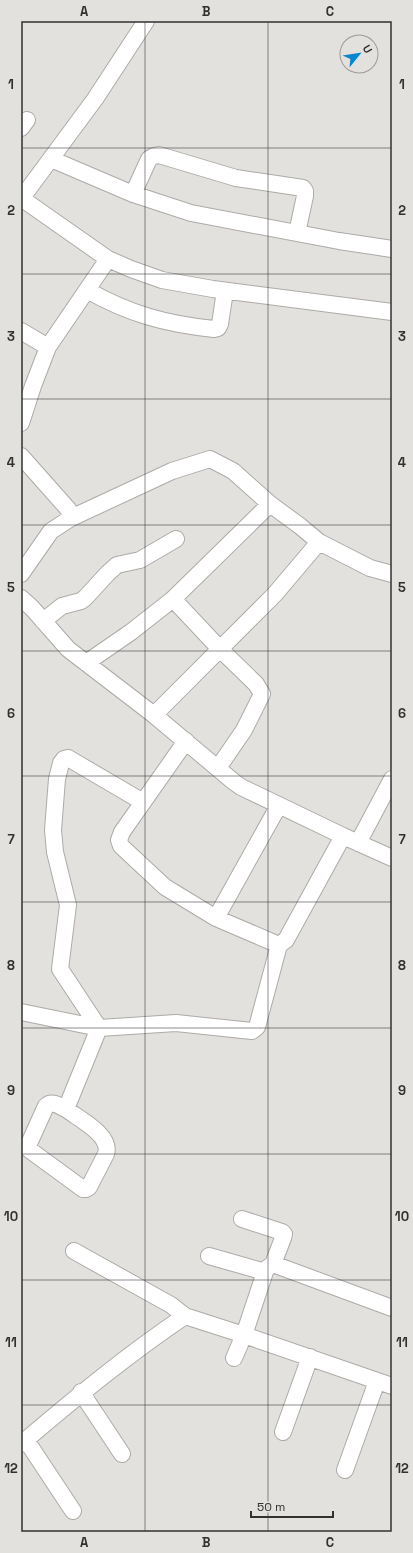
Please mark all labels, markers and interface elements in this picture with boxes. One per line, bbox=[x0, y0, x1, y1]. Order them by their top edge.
text: A bbox=[80, 3, 89, 20]
text: B bbox=[202, 3, 211, 20]
text: C bbox=[326, 3, 334, 20]
north arrow bbox=[339, 34, 379, 74]
text: U bbox=[360, 42, 376, 56]
text: 1 bbox=[8, 76, 14, 93]
text: 1 bbox=[399, 76, 405, 93]
text: 2 bbox=[7, 202, 15, 219]
text: 2 bbox=[398, 202, 406, 219]
text: 3 bbox=[7, 328, 15, 345]
text: 3 bbox=[398, 328, 406, 345]
text: 4 bbox=[7, 454, 15, 471]
text: 4 bbox=[398, 454, 406, 471]
text: 5 bbox=[7, 579, 15, 596]
text: 5 bbox=[398, 579, 406, 596]
text: 6 bbox=[7, 705, 15, 722]
text: 6 bbox=[398, 705, 406, 722]
text: 7 bbox=[7, 831, 15, 848]
text: 7 bbox=[398, 831, 406, 848]
text: 8 bbox=[7, 957, 15, 974]
text: 8 bbox=[398, 957, 406, 974]
text: 9 bbox=[7, 1082, 15, 1099]
text: 9 bbox=[398, 1082, 406, 1099]
text: 10 bbox=[4, 1208, 18, 1225]
text: 10 bbox=[395, 1208, 409, 1225]
text: 11 bbox=[5, 1334, 17, 1351]
text: 11 bbox=[396, 1334, 408, 1351]
text: 12 bbox=[4, 1460, 18, 1477]
text: 12 bbox=[395, 1460, 409, 1477]
scale bar bbox=[251, 1493, 333, 1519]
text: 50 m bbox=[257, 1499, 285, 1515]
text: A bbox=[80, 1534, 89, 1551]
text: B bbox=[202, 1534, 211, 1551]
text: C bbox=[326, 1534, 334, 1551]

